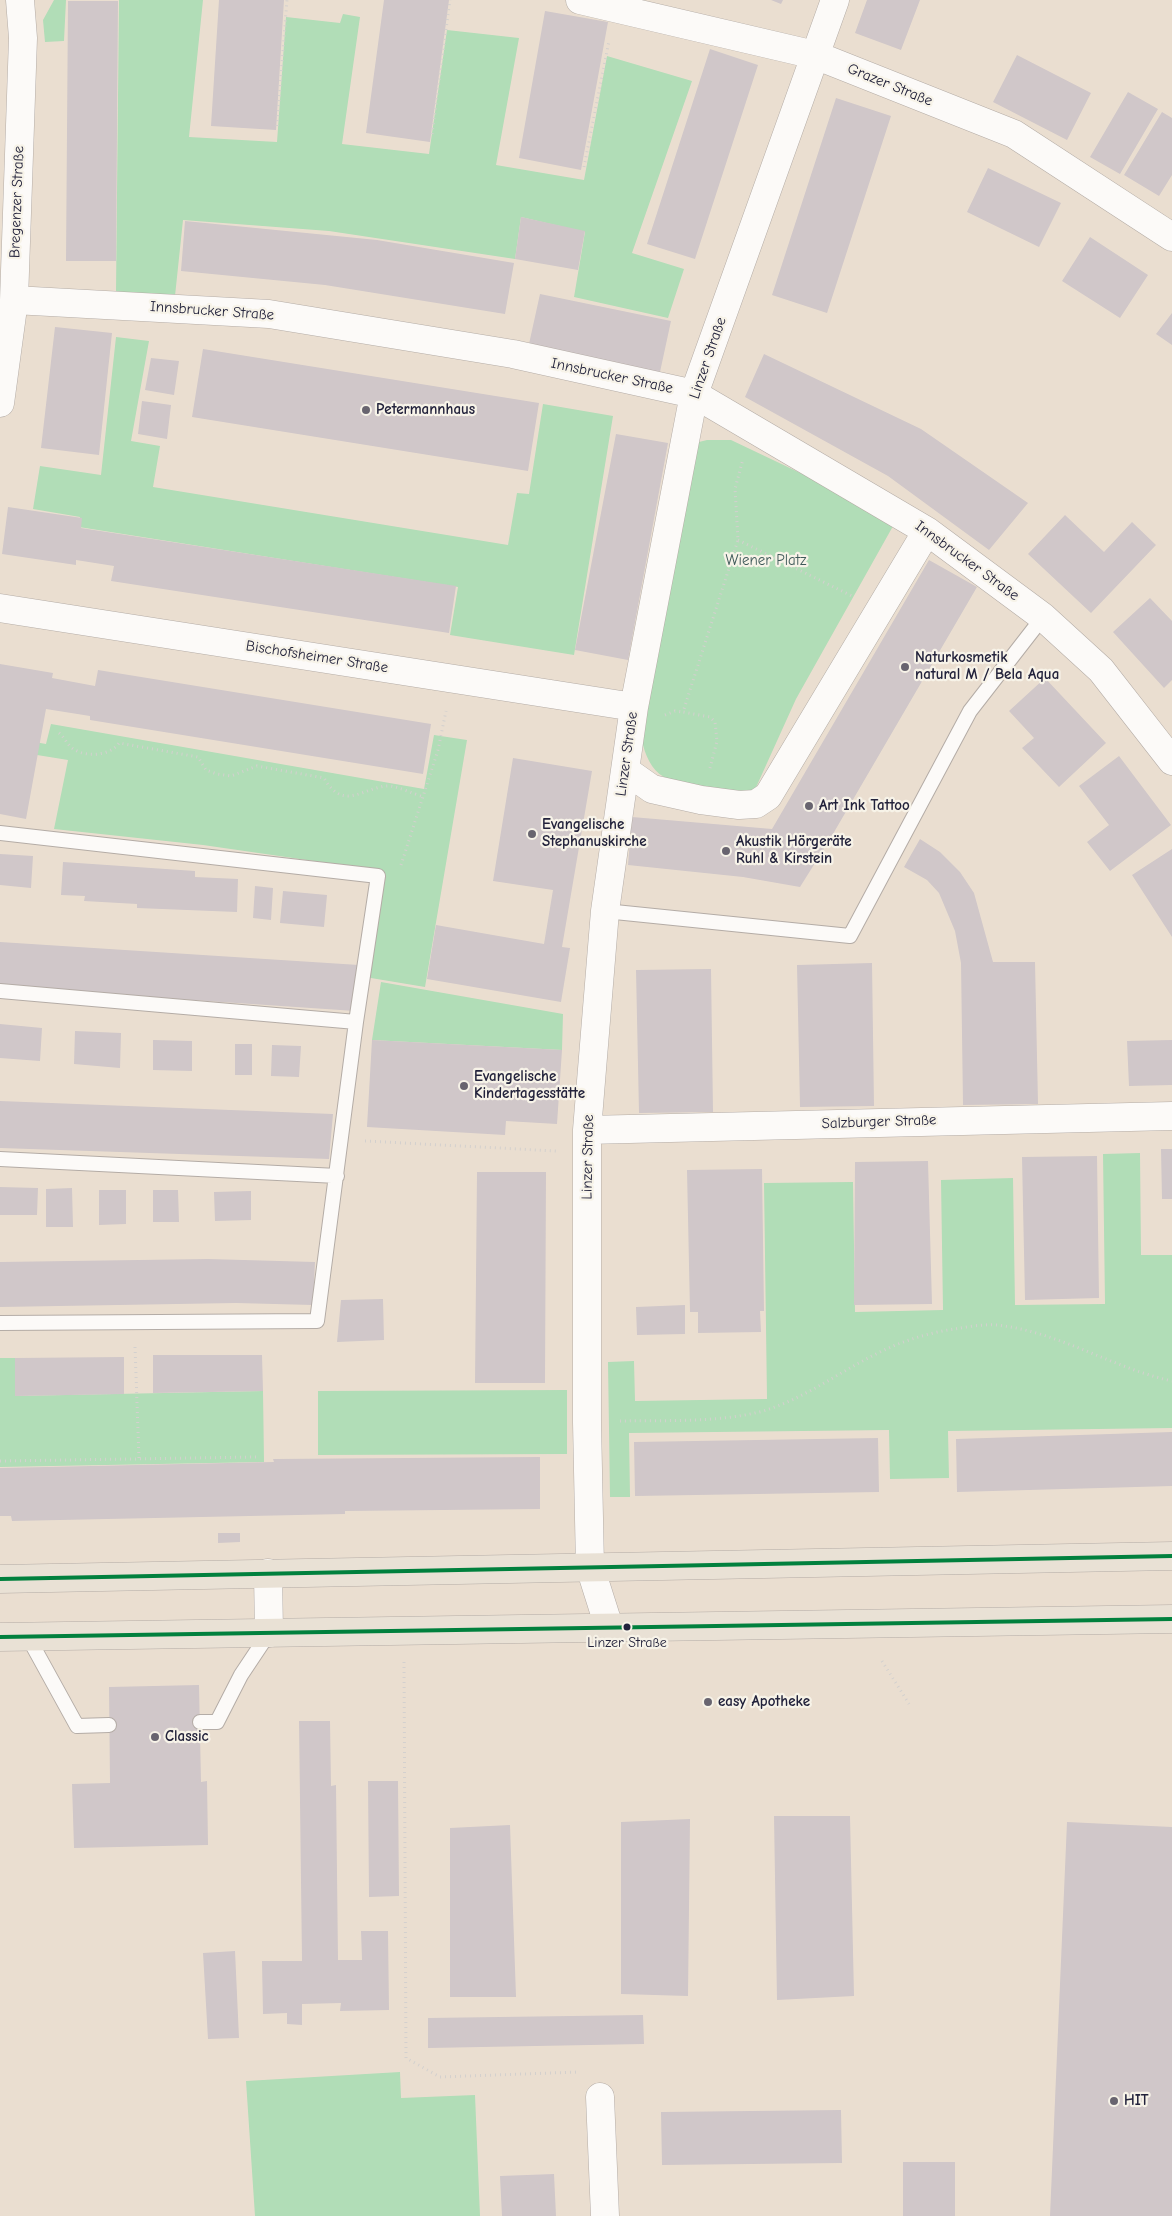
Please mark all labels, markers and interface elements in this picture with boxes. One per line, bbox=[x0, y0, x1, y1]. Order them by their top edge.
street label: Grazer Straße bbox=[845, 60, 935, 110]
street label: Bregenzer Straße bbox=[6, 146, 28, 258]
street label: Innsbrucker Straße bbox=[149, 298, 275, 324]
street label: Linzer Straße bbox=[686, 315, 730, 401]
street label: Innsbrucker Straße bbox=[549, 354, 675, 398]
place label: Petermannhaus bbox=[376, 401, 475, 419]
marker: Petermannhaus bbox=[360, 404, 372, 416]
street label: Innsbrucker Straße bbox=[911, 517, 1023, 605]
park label: Wiener Platz bbox=[726, 552, 806, 570]
street label: Bischofsheimer Straße bbox=[245, 637, 389, 677]
place label: Naturkosmetik natural M / Bela Aqua bbox=[915, 649, 1059, 684]
marker: Naturkosmetik natural M / Bela Aqua bbox=[899, 661, 911, 673]
street label: Linzer Straße bbox=[612, 711, 642, 797]
place label: Art Ink Tattoo bbox=[819, 797, 910, 815]
marker: Art Ink Tattoo bbox=[803, 800, 815, 812]
place label: Evangelische Stephanuskirche bbox=[542, 816, 647, 851]
marker: Evangelische Stephanuskirche bbox=[526, 828, 538, 840]
place label: Akustik Hörgeräte Ruhl & Kirstein bbox=[736, 833, 852, 868]
marker: Akustik Hörgeräte Ruhl & Kirstein bbox=[720, 845, 732, 857]
place label: Evangelische Kindertagesstätte bbox=[474, 1068, 585, 1103]
marker: Evangelische Kindertagesstätte bbox=[458, 1080, 470, 1092]
street label: Salzburger Straße bbox=[821, 1111, 937, 1133]
street label: Linzer Straße bbox=[578, 1114, 598, 1200]
marker: Linzer Straße bbox=[622, 1622, 632, 1632]
place label: Linzer Straße bbox=[587, 1635, 667, 1651]
place label: easy Apotheke bbox=[718, 1693, 810, 1711]
marker: easy Apotheke bbox=[702, 1696, 714, 1708]
place label: Classic bbox=[165, 1728, 209, 1746]
marker: Classic bbox=[149, 1731, 161, 1743]
place label: HIT bbox=[1124, 2092, 1149, 2110]
marker: HIT bbox=[1108, 2095, 1120, 2107]

